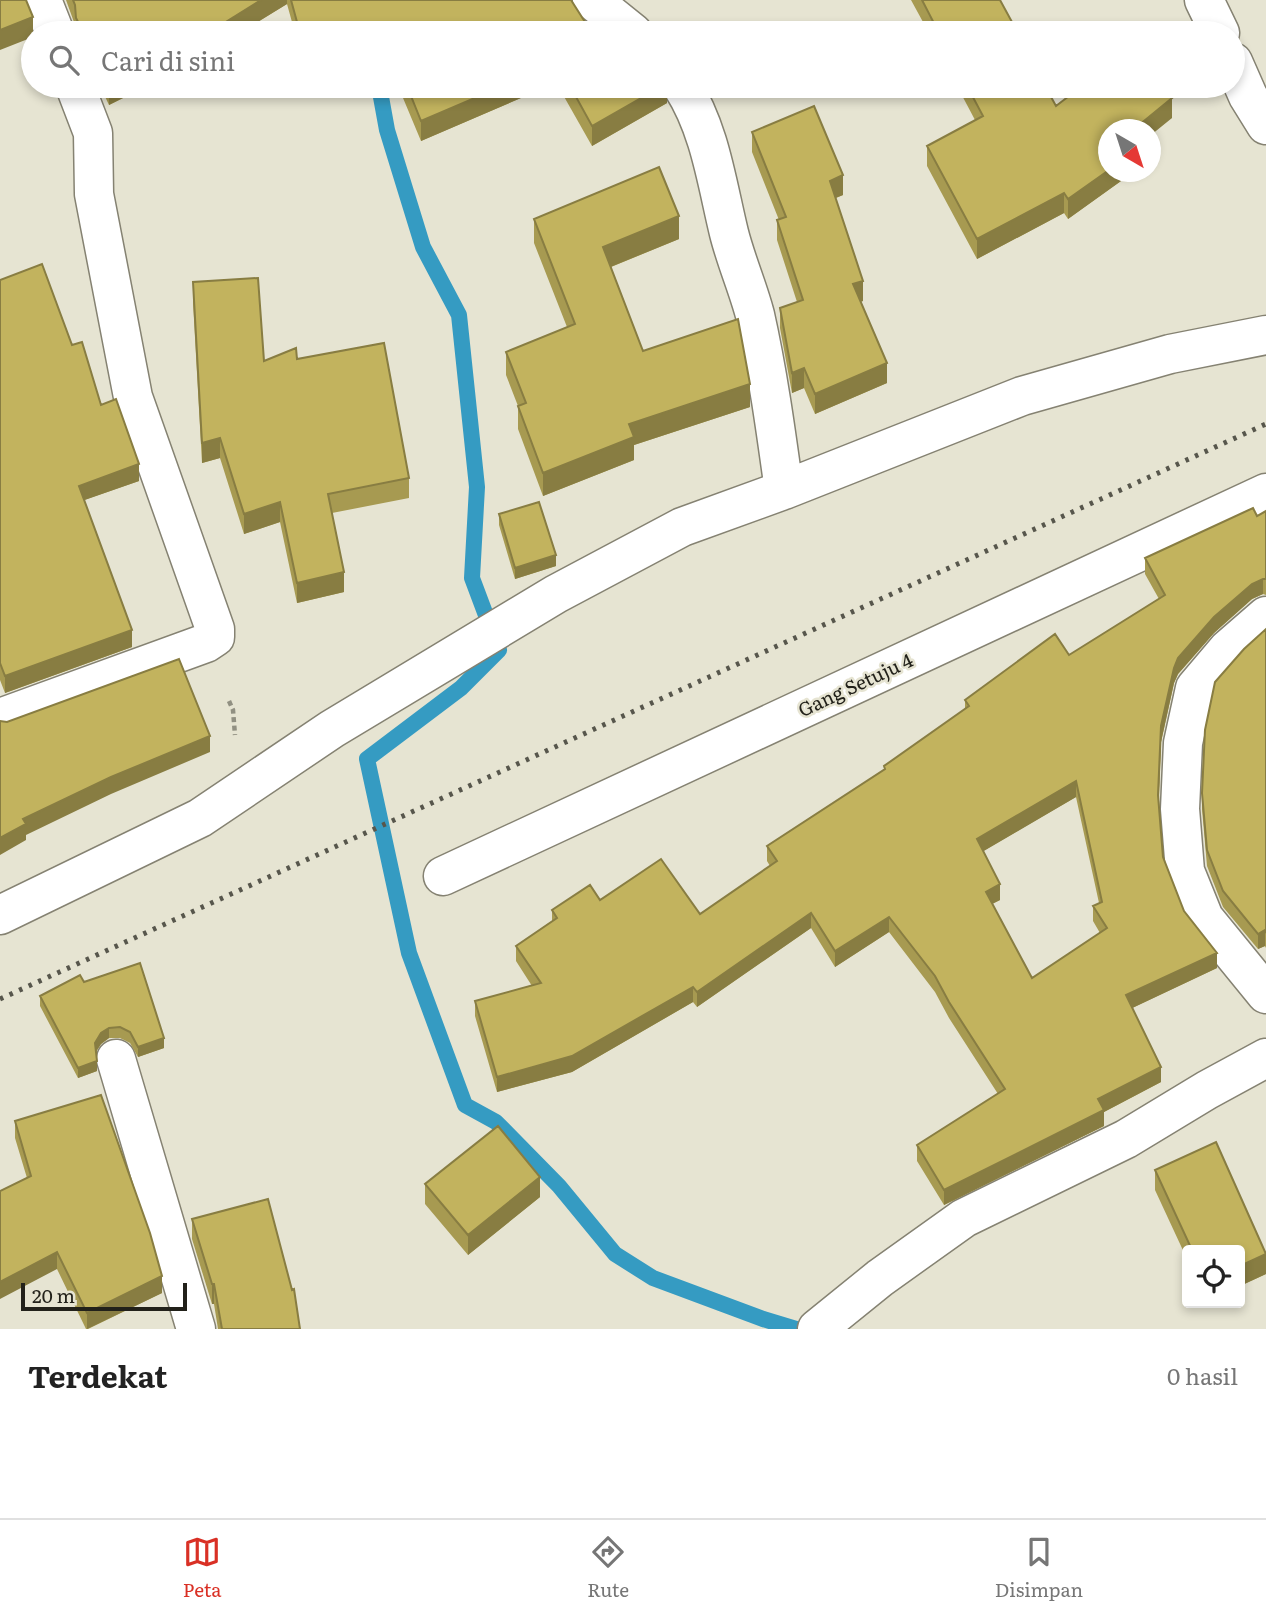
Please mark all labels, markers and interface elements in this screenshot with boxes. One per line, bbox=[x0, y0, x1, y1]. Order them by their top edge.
search box bbox=[21, 21, 1245, 98]
text: Cari di sini bbox=[101, 40, 235, 79]
icon: search bbox=[45, 41, 83, 79]
north arrow bbox=[1098, 119, 1161, 182]
street label: Gang Setuju 4 bbox=[793, 645, 917, 723]
map controls bbox=[1182, 1245, 1245, 1308]
button: locate bbox=[1182, 1245, 1245, 1308]
scale bar bbox=[21, 1280, 187, 1312]
text: 20 m bbox=[32, 1281, 75, 1309]
text: Terdekat bbox=[28, 1353, 167, 1397]
text: 0 hasil bbox=[1167, 1358, 1238, 1392]
tab: Peta bbox=[183, 1533, 222, 1603]
tab: Rute bbox=[587, 1533, 629, 1603]
tab: Disimpan bbox=[995, 1533, 1083, 1603]

